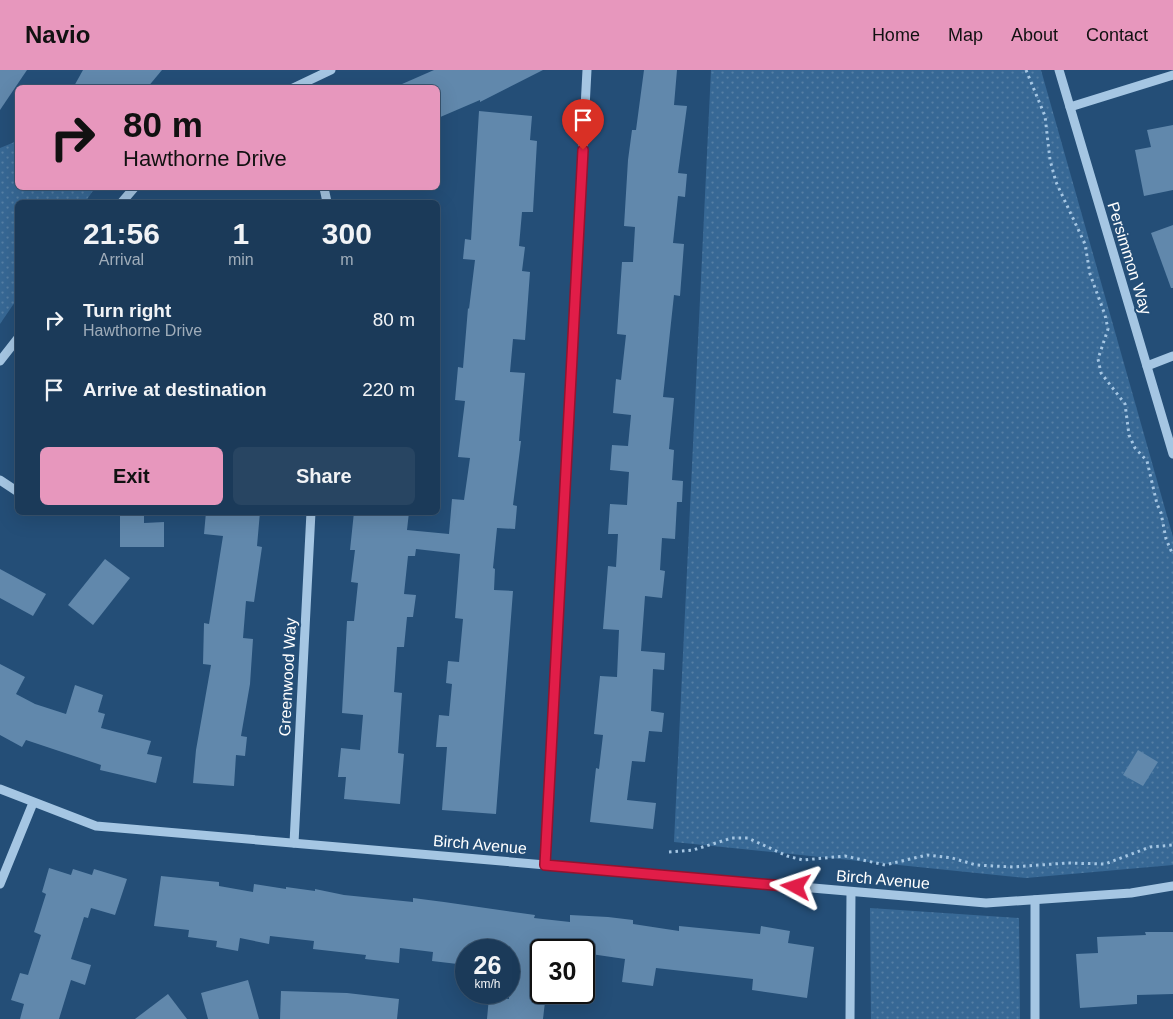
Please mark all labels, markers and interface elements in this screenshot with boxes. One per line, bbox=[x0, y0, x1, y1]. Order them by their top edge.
text: Navio bbox=[25, 21, 90, 48]
text: Home bbox=[872, 25, 920, 45]
text: Map bbox=[948, 25, 983, 45]
text: About bbox=[1011, 25, 1058, 45]
text: Contact bbox=[1086, 25, 1148, 45]
pin bbox=[562, 99, 604, 150]
icon: right bbox=[40, 105, 105, 170]
text: 80 m bbox=[123, 105, 203, 144]
icon: arrive bbox=[569, 106, 597, 134]
text: Hawthorne Drive bbox=[123, 146, 287, 171]
street label: Persimmon Way bbox=[1104, 200, 1155, 316]
text: 21:56 bbox=[83, 217, 160, 250]
text: 1 bbox=[232, 217, 249, 250]
text: 300 bbox=[322, 217, 372, 250]
text: Arrival bbox=[99, 251, 144, 268]
text: min bbox=[228, 251, 254, 268]
text: m bbox=[340, 251, 353, 268]
text: Turn right bbox=[83, 300, 171, 321]
icon: right bbox=[40, 306, 68, 334]
text: 80 m bbox=[373, 309, 415, 330]
text: Hawthorne Drive bbox=[83, 322, 202, 339]
icon: arrive bbox=[40, 376, 68, 404]
text: Arrive at destination bbox=[83, 379, 267, 400]
text: 220 m bbox=[362, 379, 415, 400]
button: Exit bbox=[40, 447, 223, 505]
button: Share bbox=[233, 447, 415, 505]
street label: Greenwood Way bbox=[276, 617, 299, 737]
street label: Birch Avenue bbox=[432, 832, 528, 857]
position arrow bbox=[769, 860, 821, 912]
street label: Birch Avenue bbox=[835, 867, 931, 892]
speed limit sign: 30 bbox=[530, 939, 595, 1004]
text: 26 bbox=[474, 951, 501, 979]
text: km/h bbox=[474, 977, 501, 991]

